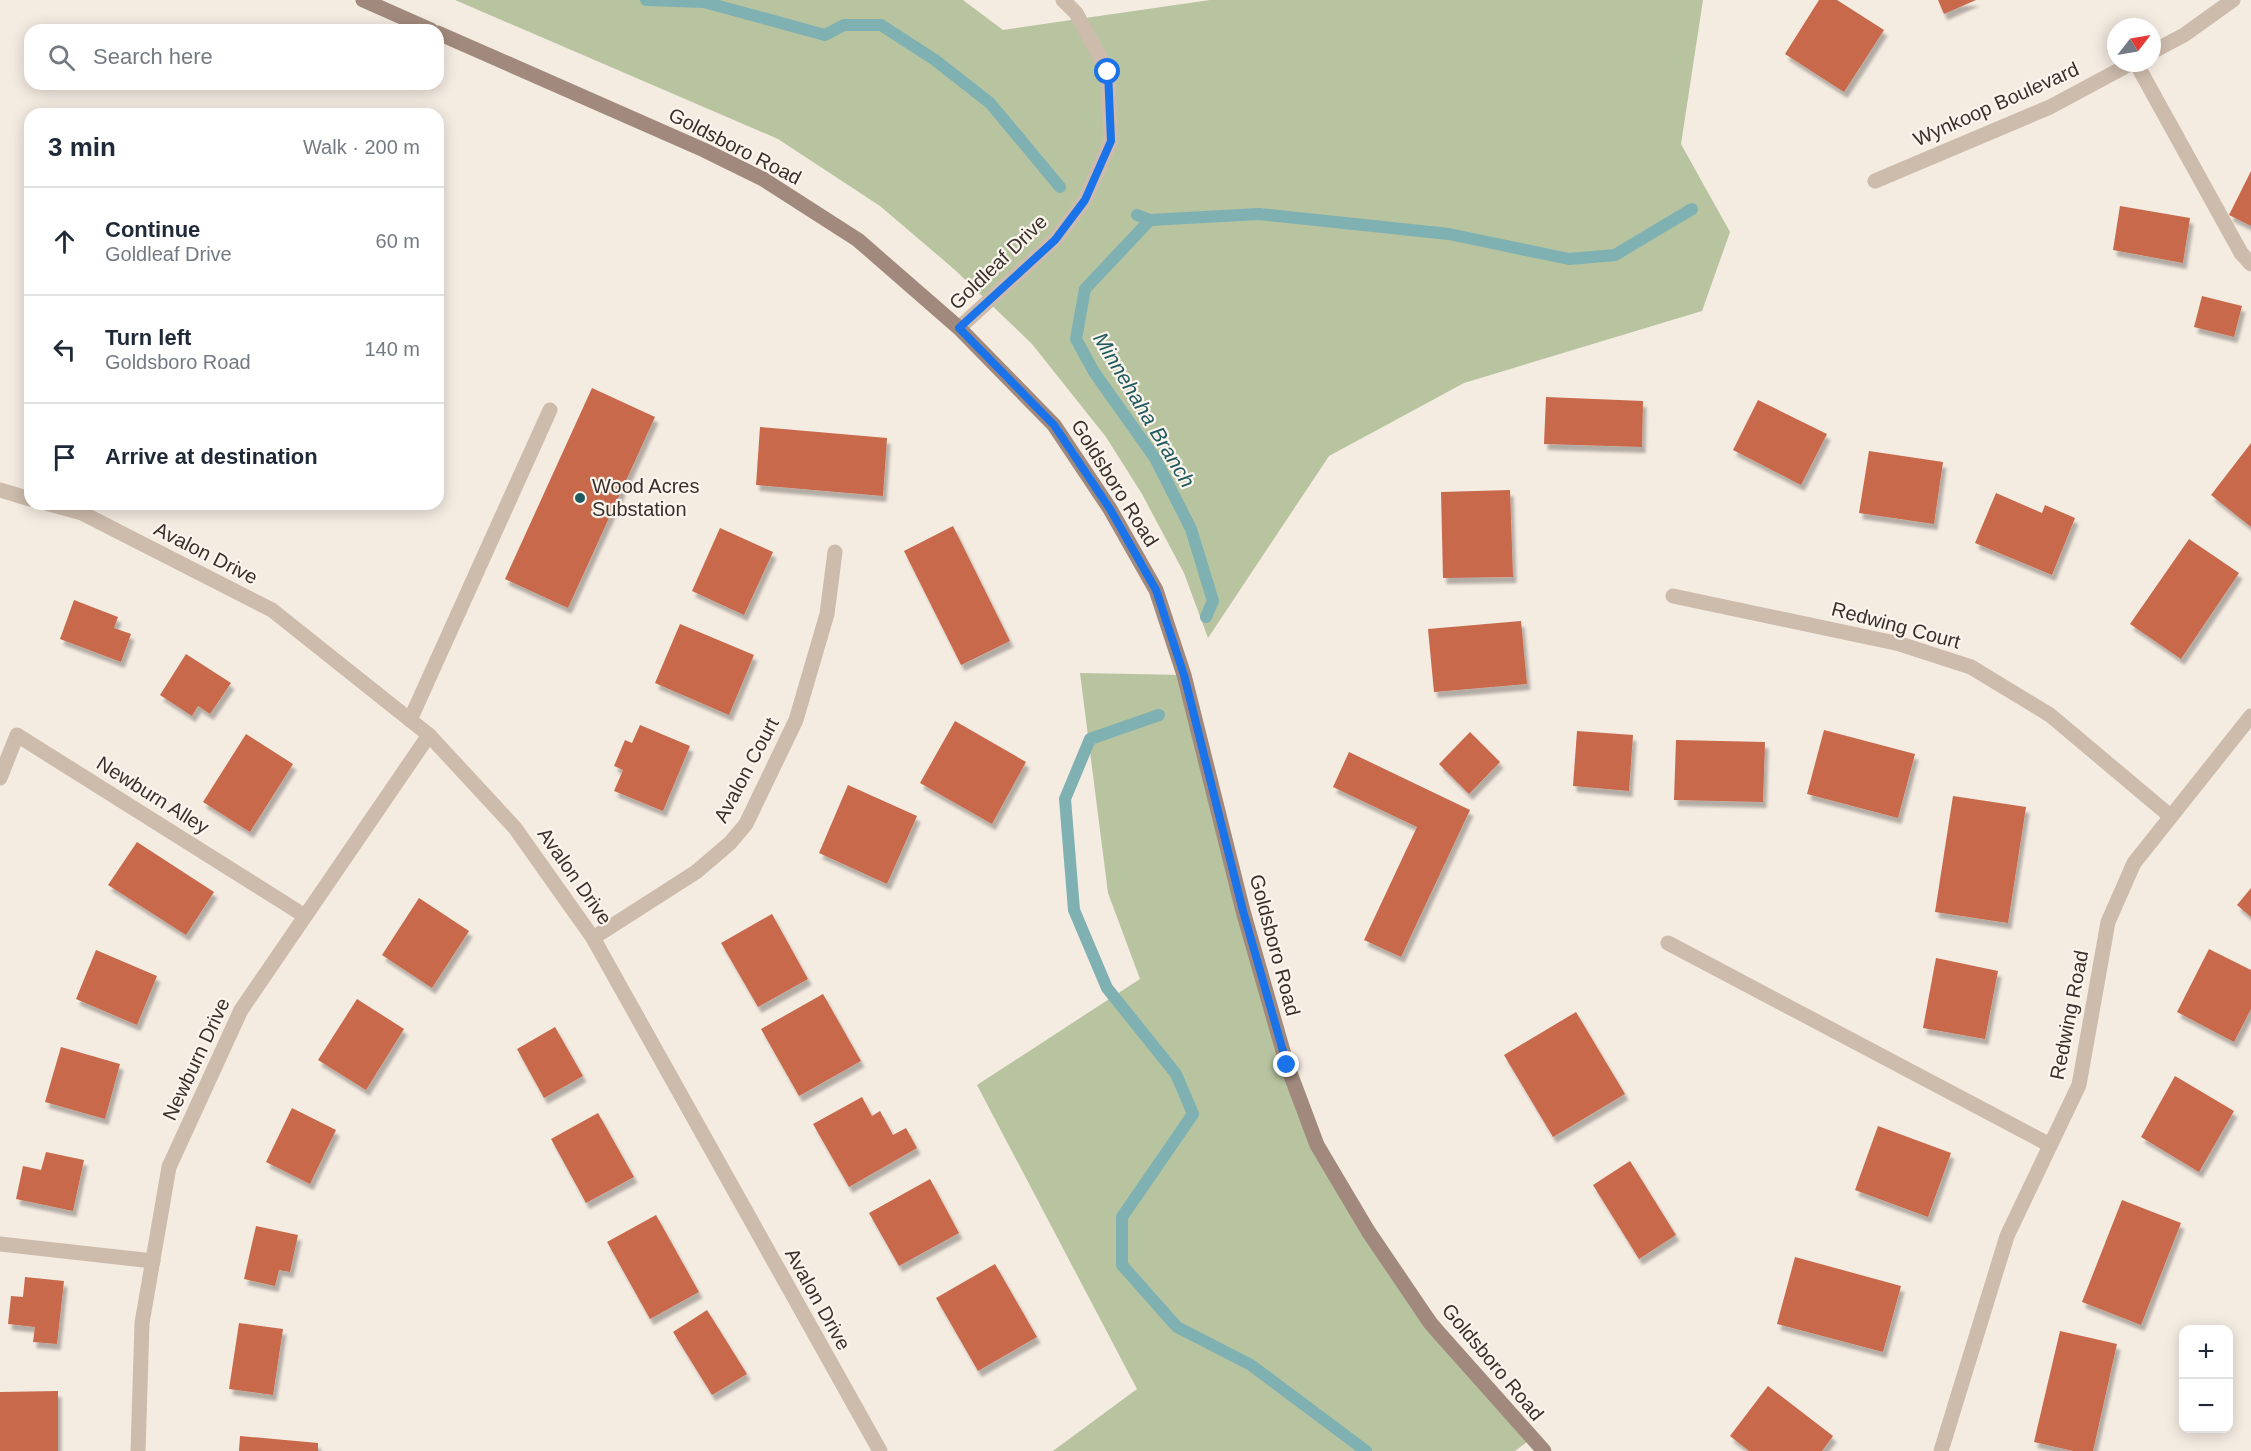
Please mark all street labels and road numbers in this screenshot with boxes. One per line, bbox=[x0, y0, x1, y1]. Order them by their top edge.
street label: Wynkoop Boulevard bbox=[1910, 58, 2082, 150]
street label: Goldsboro Road bbox=[665, 103, 805, 189]
street label: Goldleaf Drive bbox=[945, 210, 1051, 314]
street label: Goldsboro Road bbox=[1067, 415, 1163, 551]
street label: Avalon Drive bbox=[151, 518, 261, 588]
street label: Redwing Court bbox=[1829, 597, 1963, 653]
street label: Avalon Court bbox=[709, 714, 783, 826]
street label: Newburn Alley bbox=[93, 752, 213, 838]
street label: Avalon Drive bbox=[534, 823, 616, 929]
street label: Goldsboro Road bbox=[1246, 872, 1304, 1018]
street label: Redwing Road bbox=[2046, 949, 2092, 1081]
street label: Newburn Drive bbox=[158, 994, 234, 1124]
street label: Avalon Drive bbox=[781, 1244, 855, 1354]
street label: Goldsboro Road bbox=[1438, 1299, 1548, 1425]

